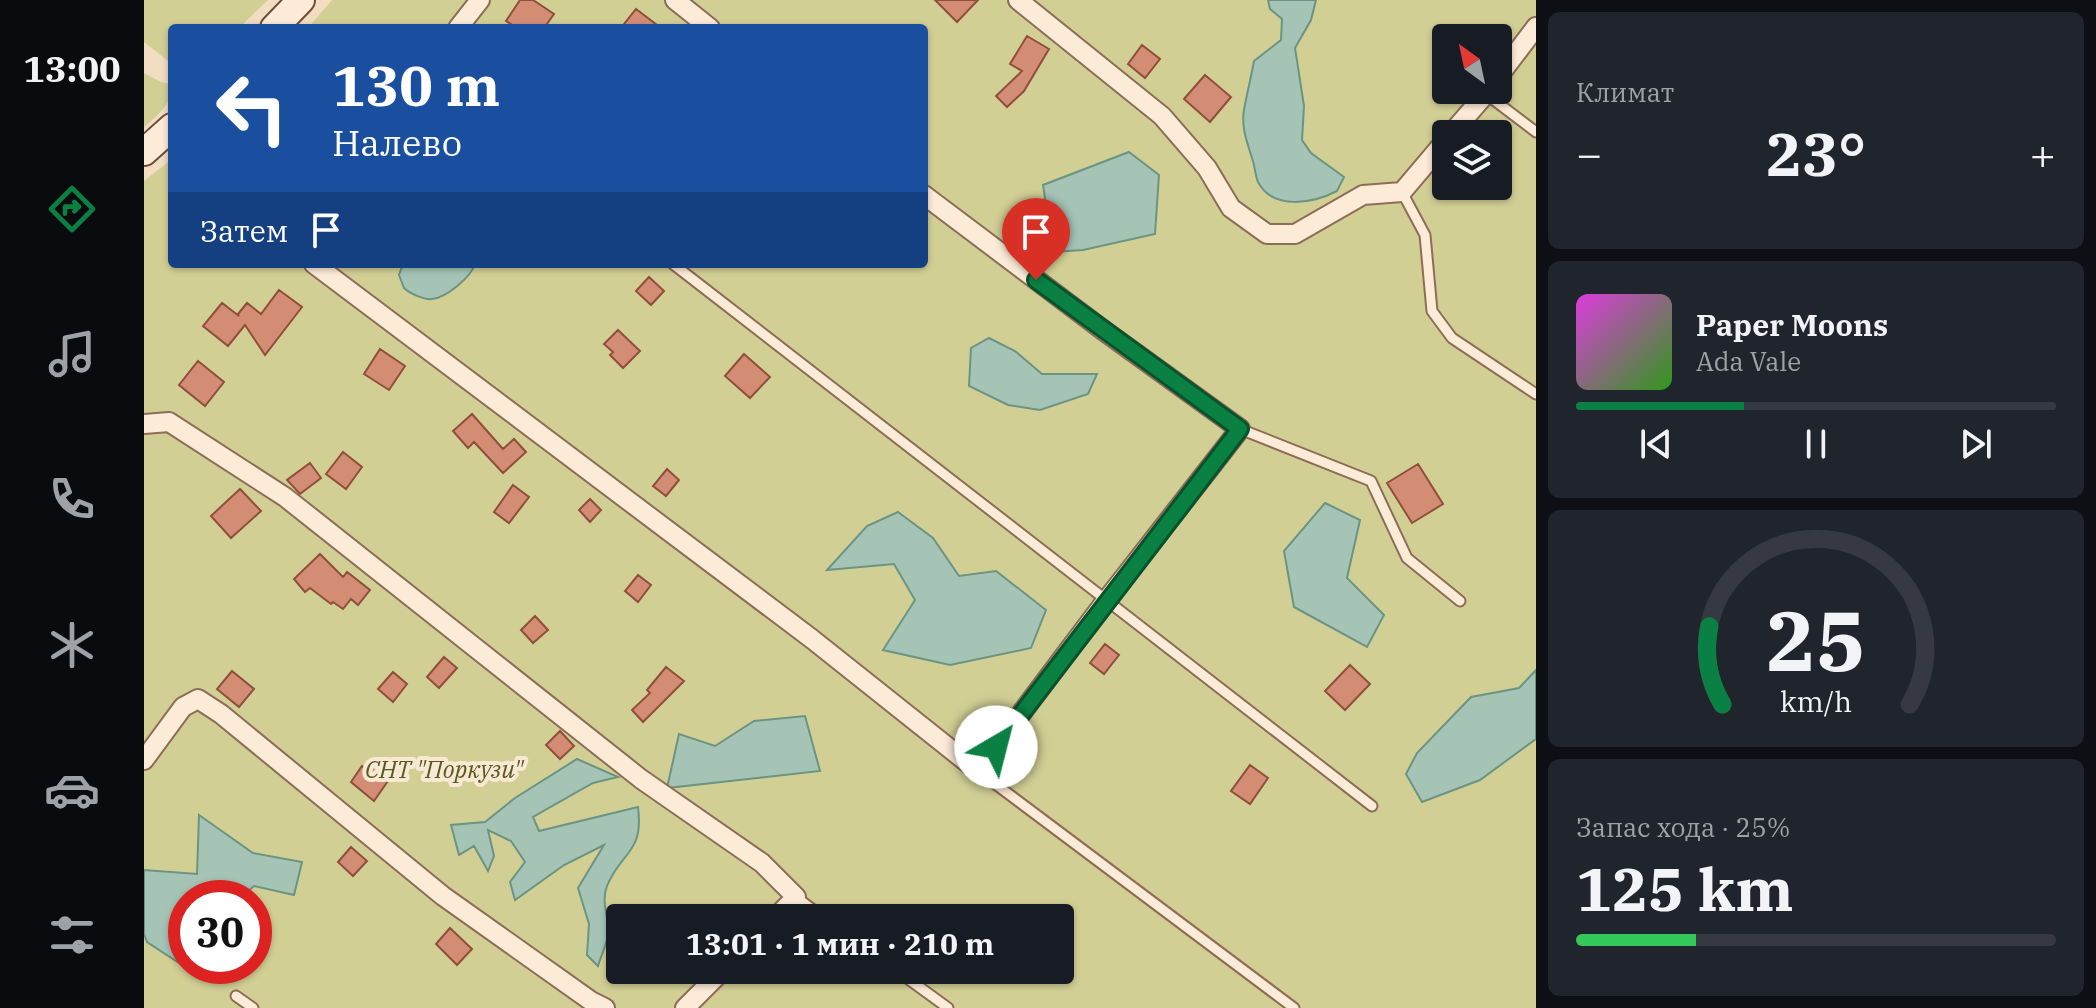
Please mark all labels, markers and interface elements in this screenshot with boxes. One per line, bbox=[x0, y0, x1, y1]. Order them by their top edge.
north arrow bbox=[1432, 24, 1512, 104]
map controls bbox=[1432, 24, 1512, 200]
text: 13:00 bbox=[23, 45, 121, 92]
text: 130 m bbox=[332, 49, 500, 121]
icon: left bbox=[200, 56, 304, 160]
text: Климат bbox=[1576, 75, 1674, 109]
text: 23° bbox=[1766, 114, 1866, 193]
text: Налево bbox=[332, 119, 462, 166]
button: layers bbox=[1432, 120, 1512, 200]
text: − bbox=[1576, 125, 1602, 182]
text: + bbox=[2030, 125, 2056, 182]
icon: directions bbox=[44, 181, 100, 237]
pin bbox=[1002, 198, 1070, 280]
icon: arrive bbox=[304, 208, 348, 252]
icon: arrive bbox=[1014, 210, 1058, 254]
text: Затем bbox=[200, 211, 288, 250]
text: Paper Moons bbox=[1696, 305, 1888, 344]
icon: music bbox=[44, 326, 100, 382]
text: Ada Vale bbox=[1696, 344, 1801, 378]
icon: previous bbox=[1634, 422, 1678, 466]
icon: pause bbox=[1794, 422, 1838, 466]
icon: next bbox=[1954, 422, 1998, 466]
icon: phone bbox=[44, 471, 100, 527]
text: 25 bbox=[1766, 585, 1866, 693]
icon: climate bbox=[44, 617, 100, 673]
text: km/h bbox=[1780, 683, 1852, 720]
position arrow bbox=[954, 705, 1038, 789]
park label: СНТ "Поркузи" bbox=[365, 753, 525, 785]
icon: car bbox=[44, 762, 100, 818]
text: Запас хода · 25% bbox=[1576, 810, 1791, 844]
text: 125 km bbox=[1576, 849, 1794, 928]
speed limit sign: 30 bbox=[168, 880, 272, 984]
icon: filters bbox=[44, 907, 100, 963]
text: 13:01 · 1 мин · 210 m bbox=[686, 924, 994, 963]

